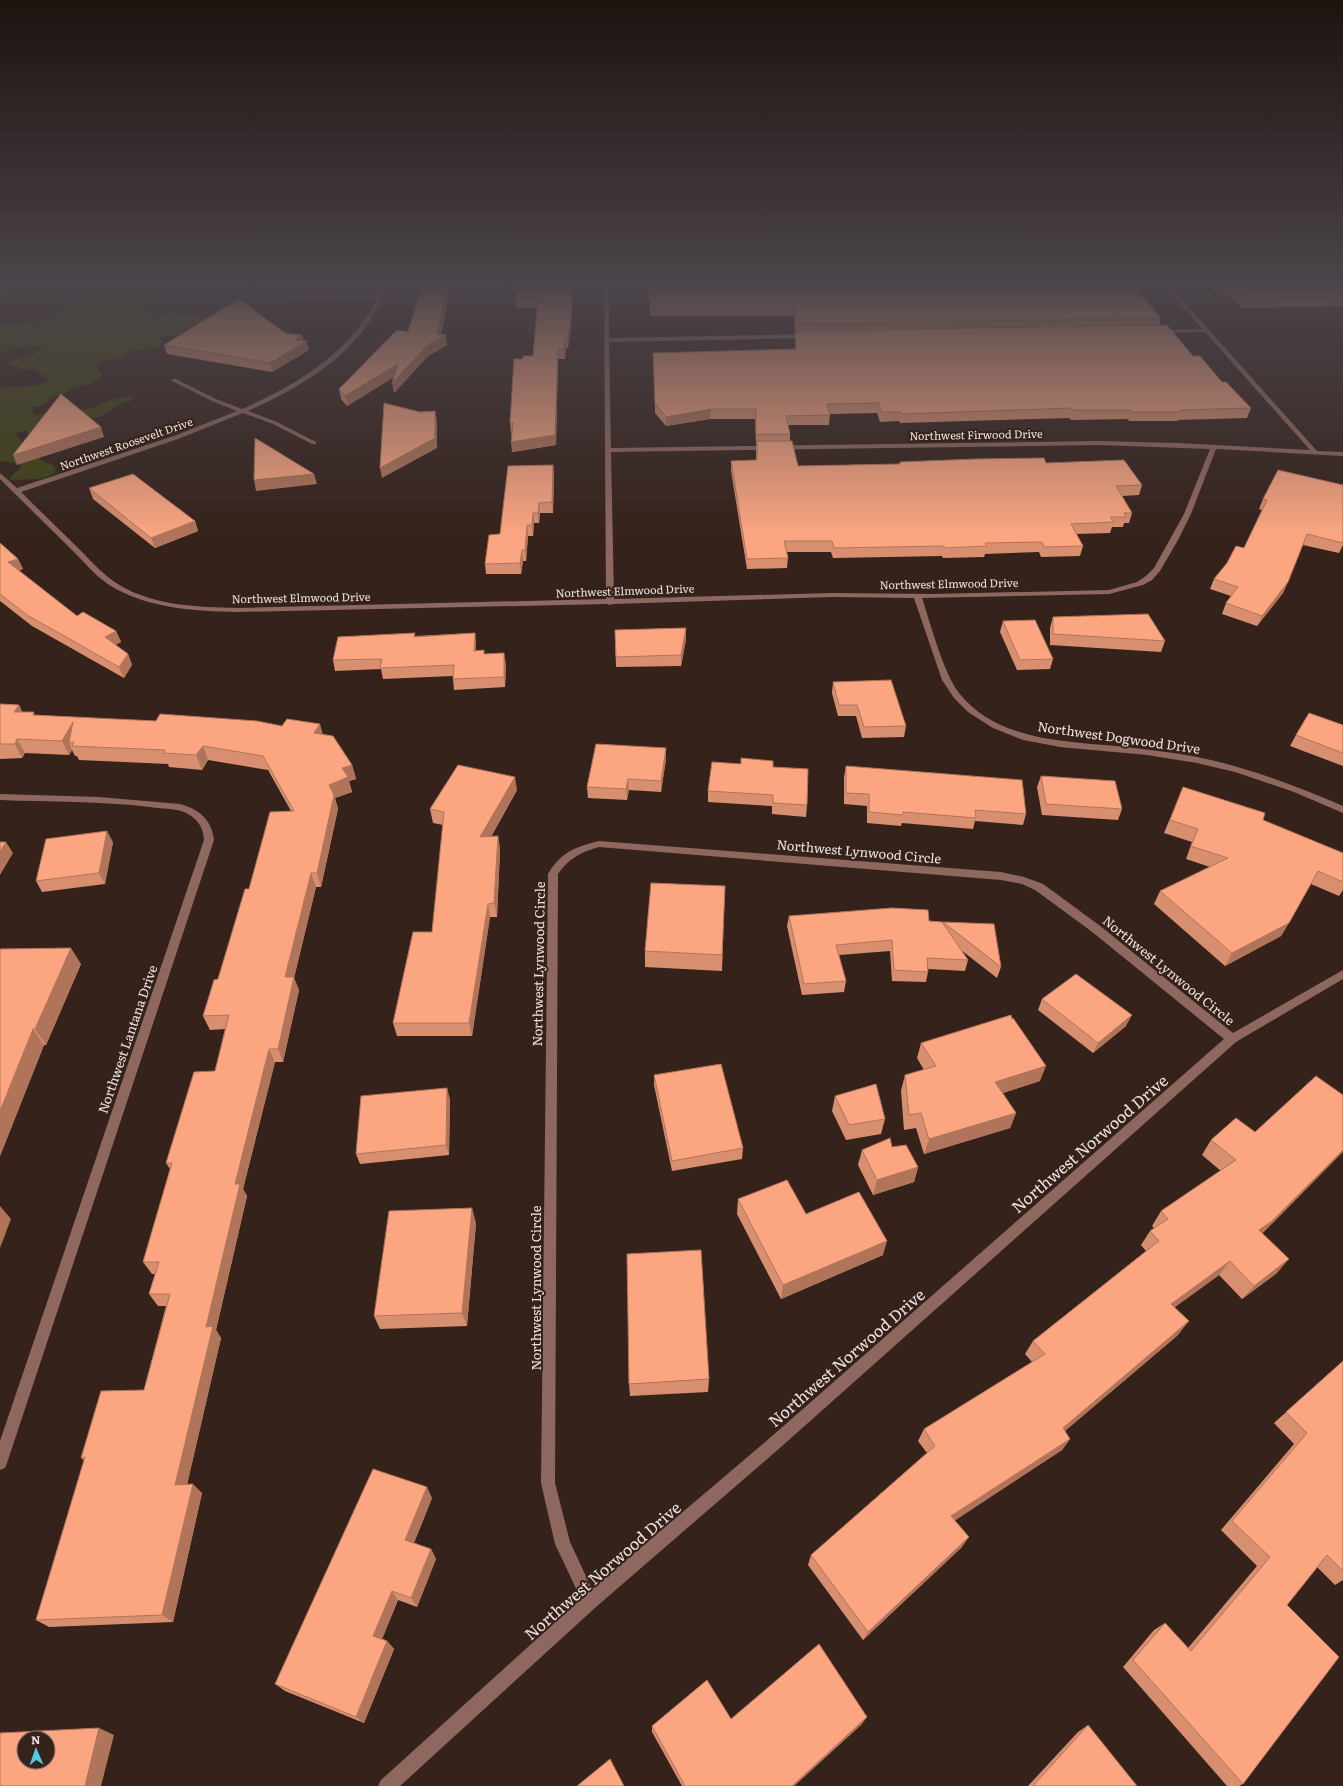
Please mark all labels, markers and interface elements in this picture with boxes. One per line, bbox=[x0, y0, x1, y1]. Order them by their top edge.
street label: Northwest Roosevelt Drive bbox=[57, 413, 195, 473]
street label: Northwest Firwood Drive bbox=[909, 425, 1043, 443]
street label: Northwest Elmwood Drive bbox=[880, 574, 1019, 592]
street label: Northwest Elmwood Drive bbox=[555, 580, 695, 600]
street label: Northwest Elmwood Drive bbox=[232, 588, 371, 606]
street label: Northwest Dogwood Drive bbox=[1036, 716, 1202, 758]
street label: Northwest Lynwood Circle bbox=[776, 834, 942, 868]
street label: Northwest Lynwood Circle bbox=[527, 881, 549, 1047]
street label: Northwest Lynwood Circle bbox=[1099, 911, 1239, 1029]
street label: Northwest Lantana Drive bbox=[93, 962, 161, 1116]
street label: Northwest Norwood Drive bbox=[1005, 1068, 1173, 1218]
street label: Northwest Lynwood Circle bbox=[526, 1205, 545, 1370]
street label: Northwest Norwood Drive bbox=[762, 1282, 930, 1432]
street label: Northwest Norwood Drive bbox=[518, 1495, 686, 1645]
north arrow bbox=[16, 1730, 56, 1770]
text: N bbox=[31, 1731, 41, 1747]

